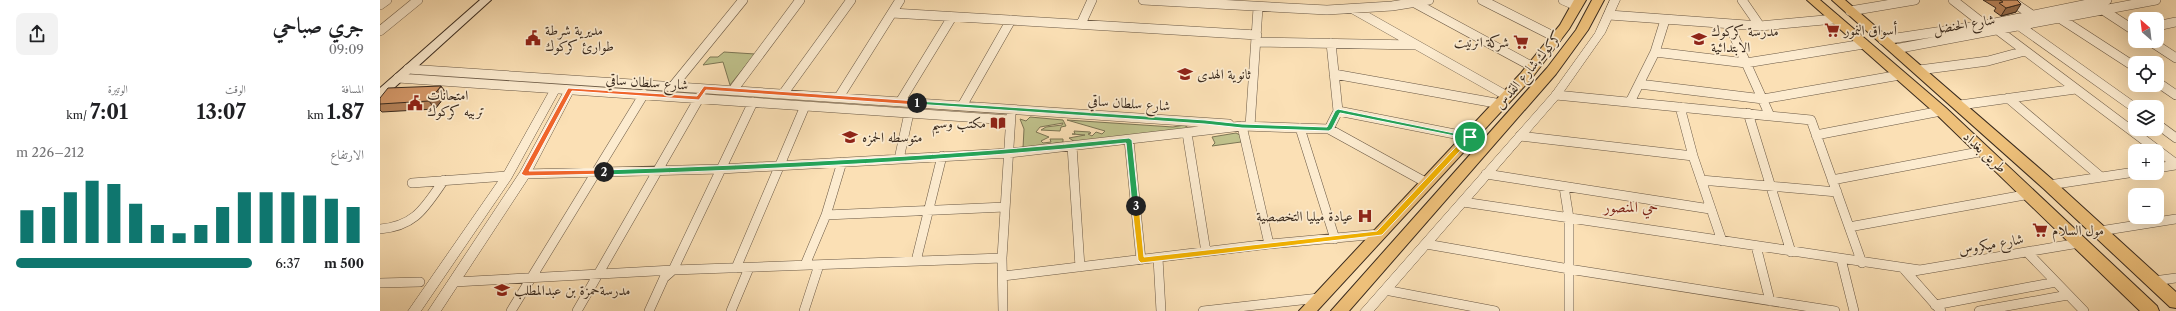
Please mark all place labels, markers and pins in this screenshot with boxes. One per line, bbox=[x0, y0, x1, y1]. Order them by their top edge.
place label: أسواق النمور bbox=[1842, 20, 1898, 39]
place label: مديرية شرطة طوارئ كركوك bbox=[545, 21, 614, 55]
supermarket icon: أسواق النمور bbox=[1823, 21, 1841, 39]
place label: مدرسة كركوك الابتدائية bbox=[1711, 22, 1779, 56]
public building icon: مديرية شرطة طوارئ كركوك bbox=[524, 29, 542, 47]
school or university icon: مدرسة كركوك الابتدائية bbox=[1690, 30, 1708, 48]
place label: شركة انرنيت bbox=[1454, 33, 1509, 52]
supermarket icon: شركة انرنيت bbox=[1512, 33, 1530, 51]
school or university icon: ثانوية الهدى bbox=[1176, 65, 1194, 83]
place label: ثانوية الهدى bbox=[1197, 65, 1251, 83]
place label: امتحانات تربيه كركوك bbox=[427, 86, 485, 120]
pin: 1 bbox=[907, 93, 927, 113]
public building icon: امتحانات تربيه كركوك bbox=[406, 94, 424, 112]
place label: مكتب وسيم bbox=[931, 114, 986, 137]
library icon: مكتب وسيم bbox=[989, 114, 1007, 132]
pin bbox=[1453, 120, 1487, 154]
school or university icon: متوسطه الحمزه bbox=[841, 128, 859, 146]
place label: متوسطه الحمزه bbox=[862, 128, 922, 146]
pin: 2 bbox=[594, 162, 614, 182]
pin: 3 bbox=[1126, 196, 1146, 216]
place label: عيادة ميليا التخصصية bbox=[1256, 207, 1353, 225]
hospital icon: عيادة ميليا التخصصية bbox=[1356, 207, 1374, 225]
supermarket icon: مول السلام bbox=[2031, 221, 2049, 239]
place label: مول السلام bbox=[2052, 221, 2104, 243]
school or university icon: مدرسةحمزة بن عبدالمطلب bbox=[493, 281, 511, 299]
place label: مدرسةحمزة بن عبدالمطلب bbox=[514, 281, 631, 300]

